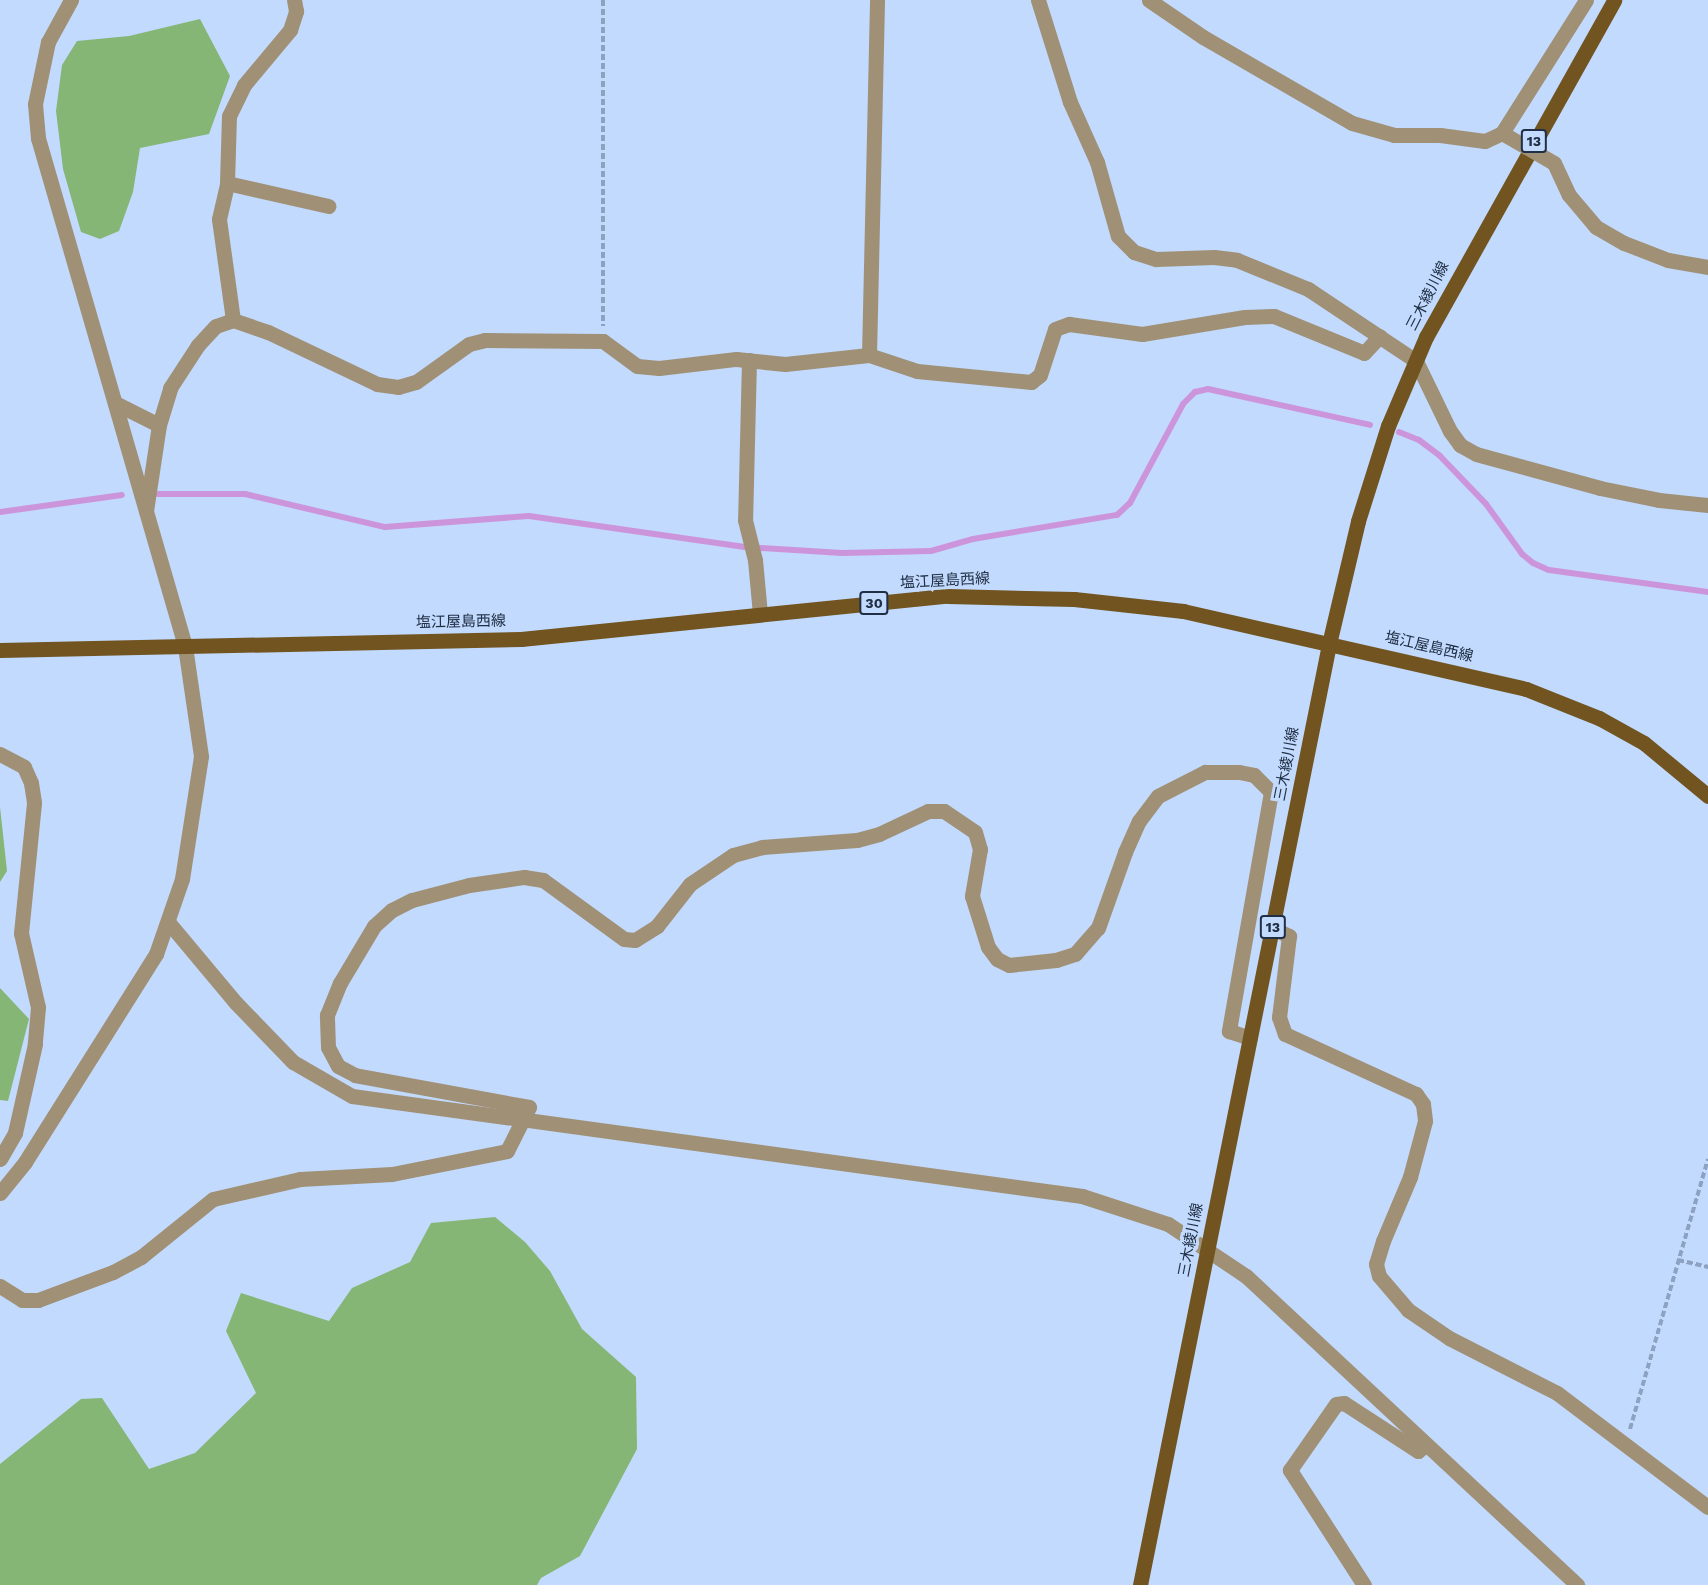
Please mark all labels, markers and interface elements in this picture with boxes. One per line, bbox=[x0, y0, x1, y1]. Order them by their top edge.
road number: 13 bbox=[1520, 130, 1547, 152]
street label: 三木綾川線 bbox=[1403, 259, 1453, 333]
street label: 塩江屋島西線 bbox=[900, 570, 990, 592]
road number: 30 bbox=[859, 592, 889, 614]
street label: 塩江屋島西線 bbox=[416, 612, 506, 632]
street label: 塩江屋島西線 bbox=[1383, 628, 1475, 666]
street label: 三木綾川線 bbox=[1271, 725, 1303, 803]
road number: 13 bbox=[1260, 916, 1286, 938]
street label: 三木綾川線 bbox=[1175, 1201, 1207, 1279]

